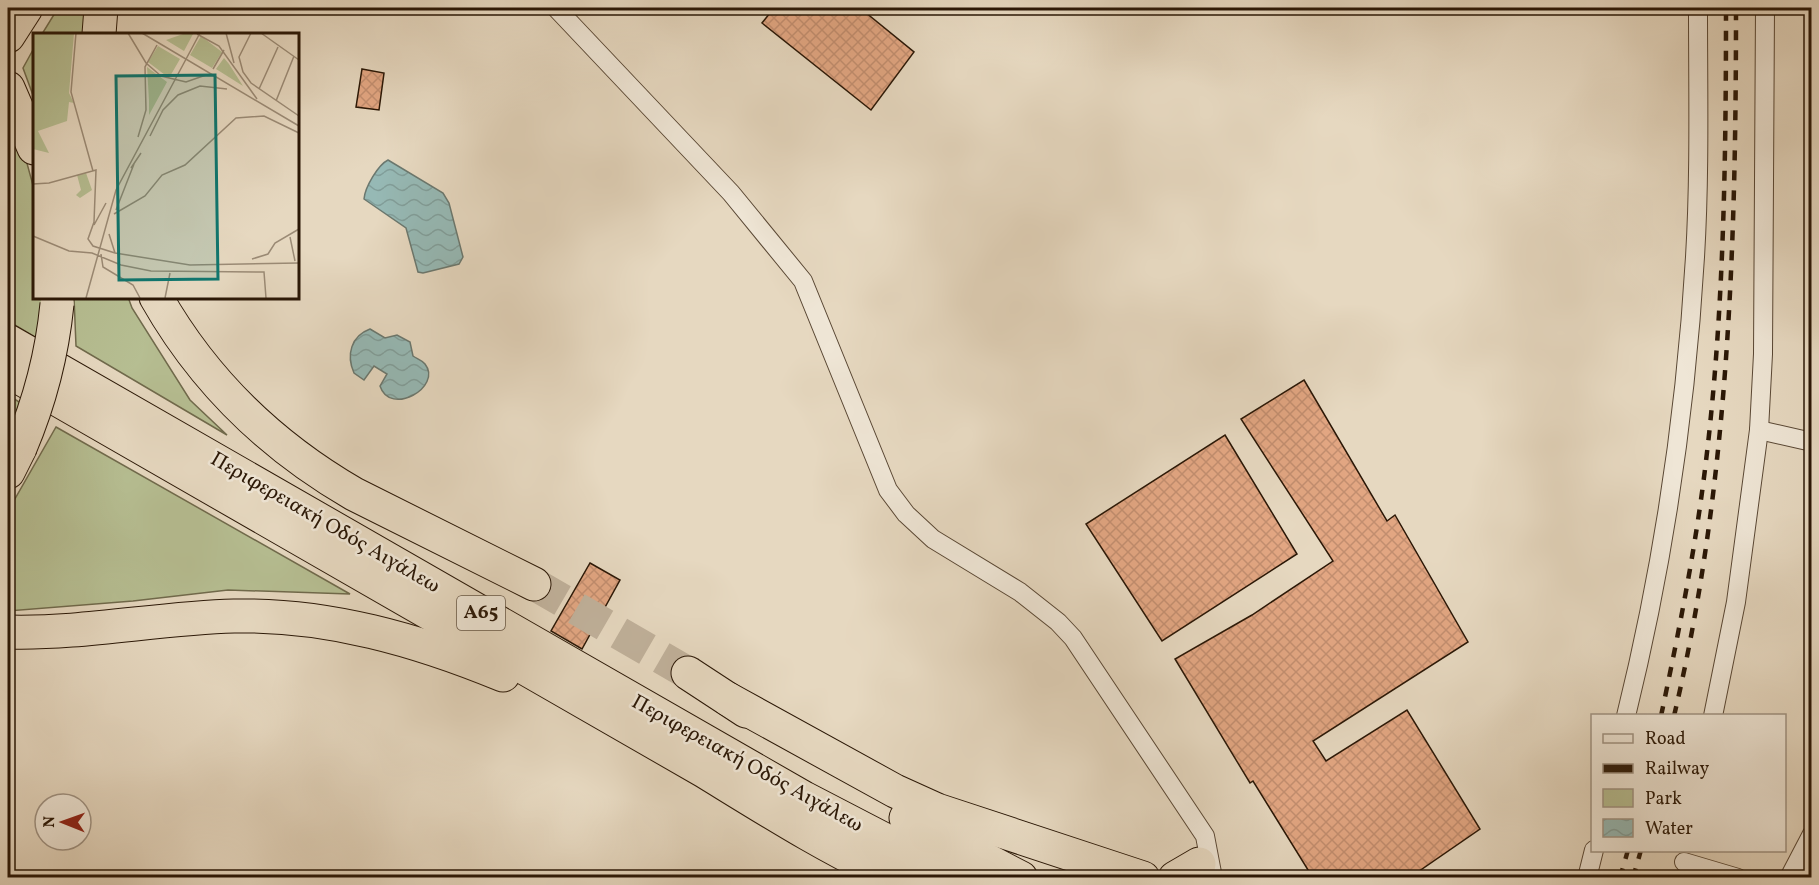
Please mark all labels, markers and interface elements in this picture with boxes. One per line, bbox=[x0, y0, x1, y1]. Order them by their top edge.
inset map bbox=[33, 33, 298, 298]
street label: Περιφερειακή Οδός Αιγάλεω bbox=[205, 445, 445, 601]
road number: Α65 bbox=[457, 596, 505, 630]
street label: Περιφερειακή Οδός Αιγάλεω bbox=[626, 688, 868, 840]
legend bbox=[1591, 714, 1786, 852]
text: Road bbox=[1645, 727, 1686, 752]
text: Railway bbox=[1645, 757, 1709, 782]
text: Park bbox=[1645, 787, 1682, 812]
north arrow bbox=[33, 792, 93, 852]
text: N bbox=[39, 815, 61, 828]
text: Water bbox=[1645, 817, 1693, 842]

